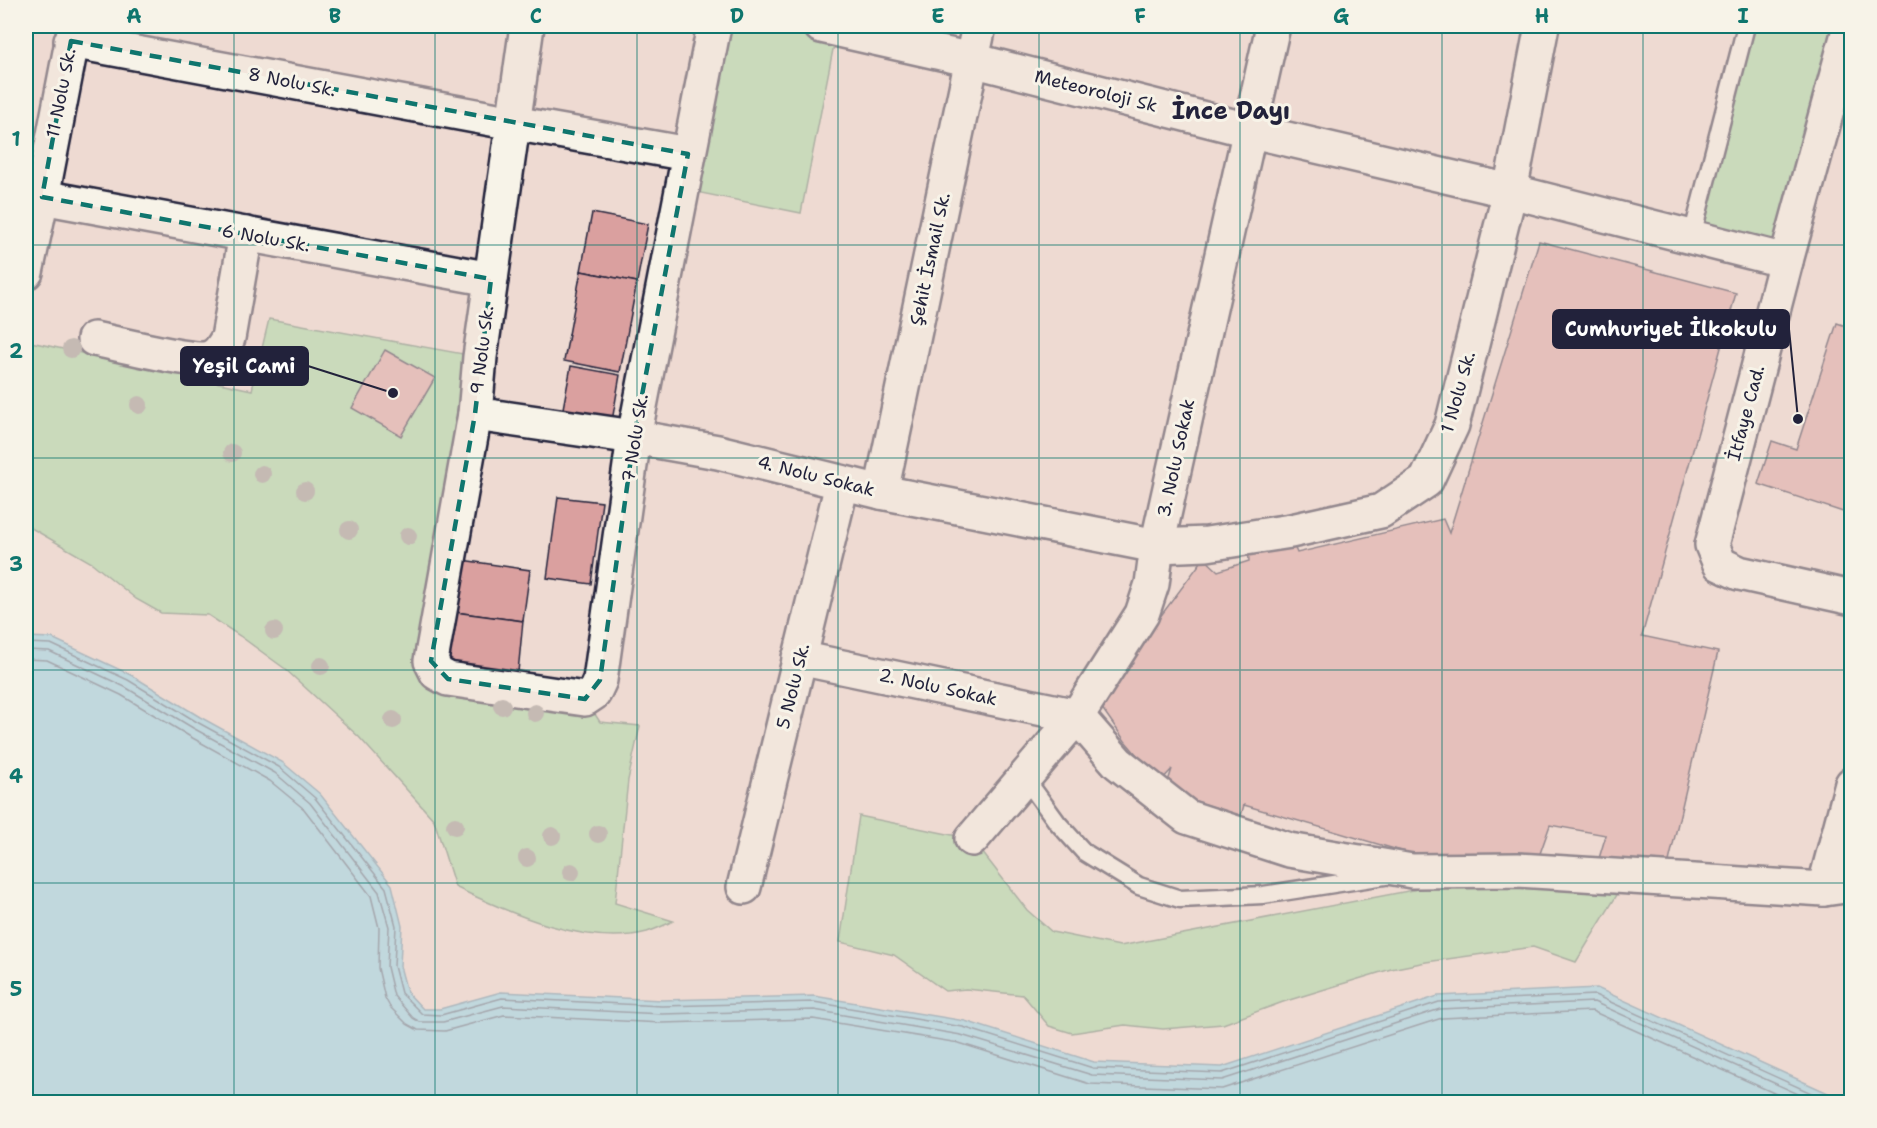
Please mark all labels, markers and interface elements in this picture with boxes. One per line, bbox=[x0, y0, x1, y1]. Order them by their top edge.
text: A bbox=[126, 3, 142, 29]
text: B bbox=[329, 3, 341, 29]
text: C bbox=[530, 3, 542, 29]
text: D bbox=[730, 3, 744, 29]
text: E bbox=[931, 3, 945, 29]
text: F bbox=[1134, 3, 1146, 29]
text: G bbox=[1333, 3, 1349, 29]
text: H bbox=[1535, 3, 1549, 29]
text: I bbox=[1737, 3, 1749, 29]
street label: 11 Nolu Sk. bbox=[41, 46, 81, 140]
street label: 8 Nolu Sk. bbox=[246, 62, 338, 102]
street label: Meteoroloji Sk bbox=[1032, 64, 1160, 118]
district label: İnce Dayı bbox=[1172, 95, 1290, 127]
text: 1 bbox=[11, 126, 21, 152]
street label: Şehit İsmail Sk. bbox=[904, 190, 956, 328]
street label: 6 Nolu Sk. bbox=[220, 218, 312, 258]
street label: 9 Nolu Sk. bbox=[465, 304, 499, 396]
callout: Cumhuriyet İlkokulu bbox=[1553, 310, 1789, 348]
text: Cumhuriyet İlkokulu bbox=[1565, 316, 1777, 342]
text: 2 bbox=[9, 338, 23, 364]
callout: Yeşil Cami bbox=[181, 347, 308, 385]
street label: 1 Nolu Sk. bbox=[1435, 348, 1481, 436]
text: Yeşil Cami bbox=[192, 353, 296, 379]
street label: İtfaye Cad. bbox=[1722, 362, 1770, 464]
street label: 7 Nolu Sk. bbox=[616, 392, 654, 484]
street label: 3. Nolu Sokak bbox=[1152, 397, 1200, 519]
street label: 4. Nolu Sokak bbox=[755, 450, 877, 502]
text: 3 bbox=[9, 551, 23, 577]
street label: 5 Nolu Sk. bbox=[771, 641, 815, 731]
street label: 2. Nolu Sokak bbox=[877, 663, 999, 711]
text: 4 bbox=[9, 763, 23, 789]
text: 5 bbox=[10, 976, 22, 1002]

